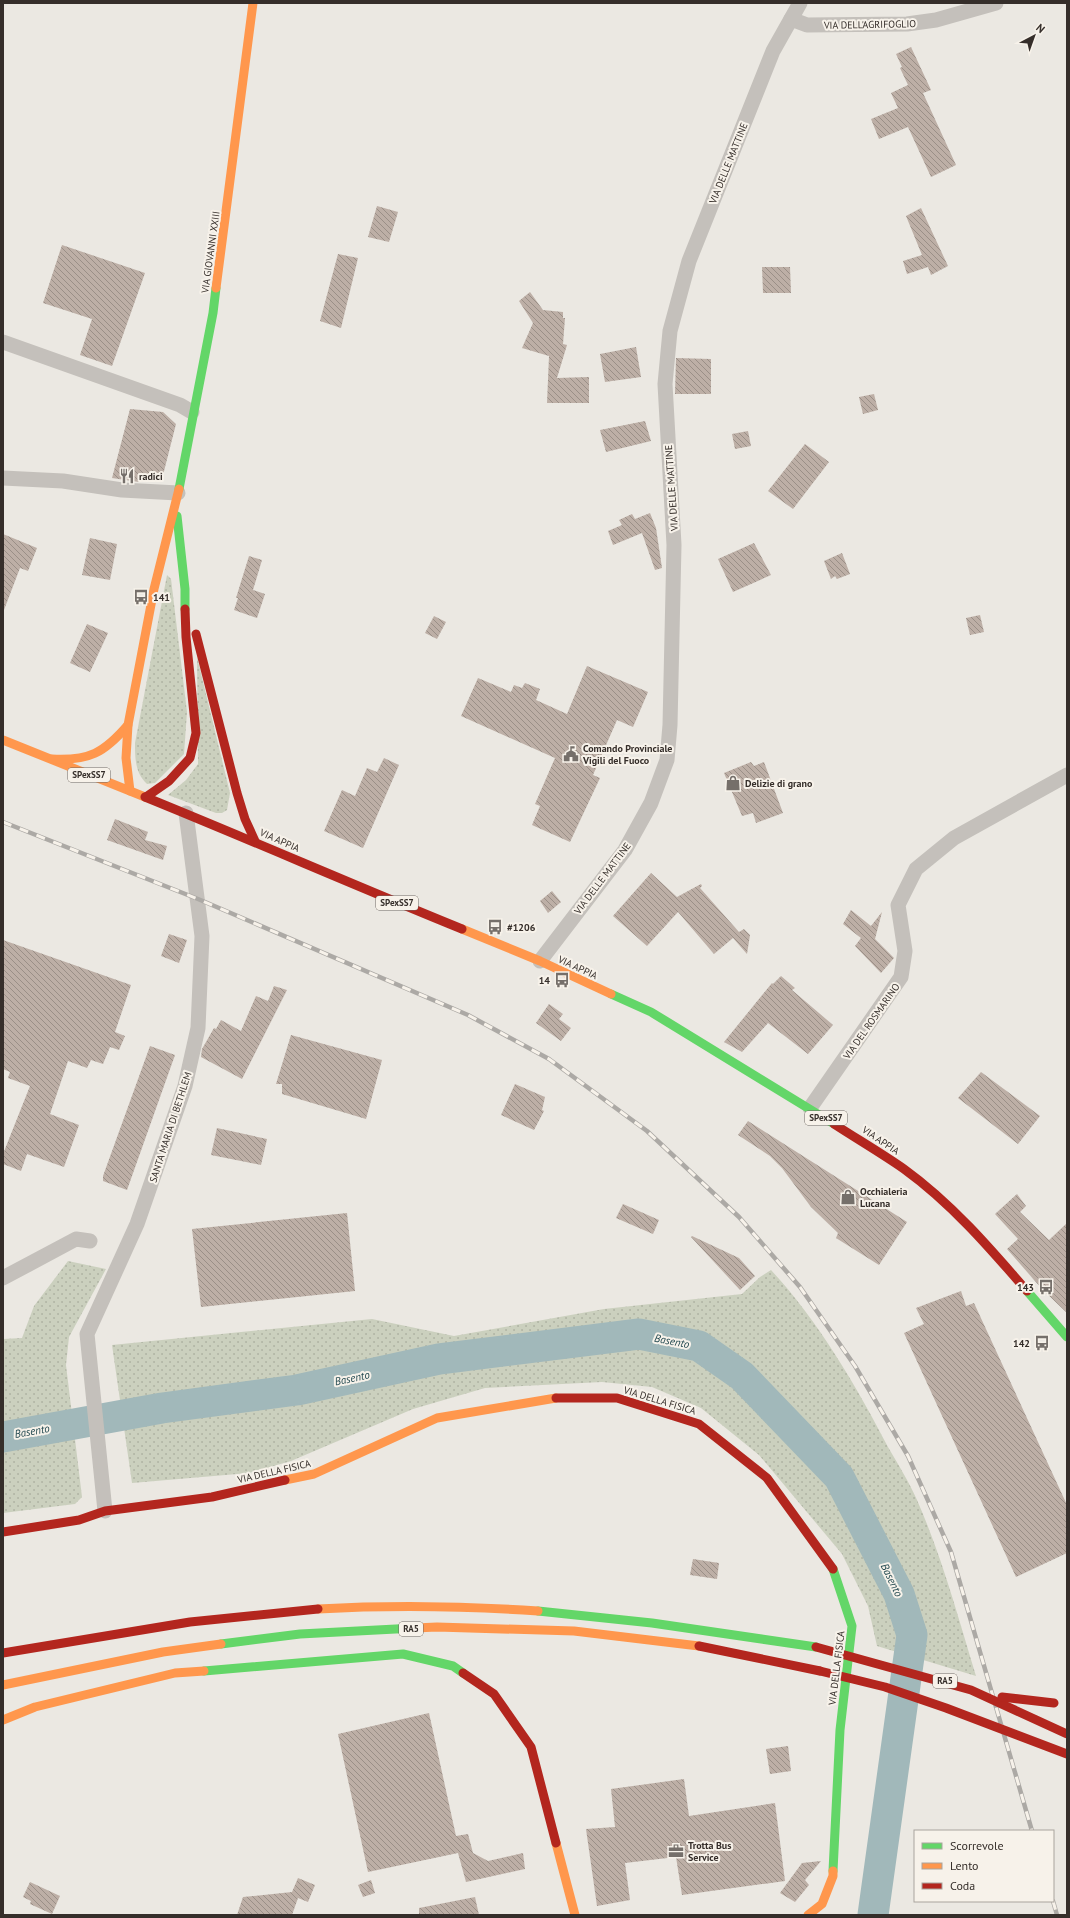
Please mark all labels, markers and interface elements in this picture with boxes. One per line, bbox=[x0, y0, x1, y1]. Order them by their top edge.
north arrow bbox=[1014, 16, 1054, 56]
street label: VIA DELL'AGRIFOGLIO bbox=[823, 17, 916, 32]
text: N bbox=[1033, 21, 1048, 36]
street label: VIA DELLE MATTINE bbox=[706, 121, 751, 207]
street label: VIA GIOVANNI XXIII bbox=[198, 210, 223, 295]
street label: VIA DELLE MATTINE bbox=[662, 444, 681, 532]
restaurant icon: radici bbox=[118, 467, 136, 485]
place label: radici bbox=[139, 470, 163, 483]
bus stop icon: 141 bbox=[132, 588, 150, 606]
place label: 141 bbox=[153, 591, 170, 604]
place label: Comando Provinciale Vigili del Fuoco bbox=[582, 742, 672, 767]
public building icon: Comando Provinciale Vigili del Fuoco bbox=[562, 745, 580, 763]
road number: SPexSS7 bbox=[68, 768, 110, 782]
shop icon: Delizie di grano bbox=[724, 774, 742, 792]
place label: Delizie di grano bbox=[745, 777, 813, 790]
street label: VIA APPIA bbox=[257, 826, 302, 855]
street label: VIA DELLE MATTINE bbox=[571, 840, 634, 918]
road number: SPexSS7 bbox=[376, 896, 418, 910]
bus stop icon: #1206 bbox=[486, 918, 504, 936]
place label: #1206 bbox=[507, 921, 536, 934]
street label: VIA APPIA bbox=[555, 952, 600, 982]
bus stop icon: 14 bbox=[553, 971, 571, 989]
place label: 14 bbox=[539, 974, 550, 987]
street label: VIA DEL ROSMARINO bbox=[840, 981, 903, 1063]
street label: SANTA MARIA DI BETHLEM bbox=[146, 1070, 195, 1184]
road number: SPexSS7 bbox=[805, 1111, 847, 1125]
street label: VIA APPIA bbox=[859, 1123, 902, 1158]
place label: Occhialeria Lucana bbox=[860, 1185, 908, 1210]
shop icon: Occhialeria Lucana bbox=[839, 1188, 857, 1206]
bus stop icon: 143 bbox=[1037, 1278, 1055, 1296]
place label: 143 bbox=[1017, 1281, 1034, 1294]
water label: Basento bbox=[653, 1331, 691, 1351]
bus stop icon: 142 bbox=[1033, 1334, 1051, 1352]
place label: 142 bbox=[1013, 1337, 1030, 1350]
water label: Basento bbox=[333, 1367, 371, 1389]
street label: VIA DELLA FISICA bbox=[621, 1383, 698, 1418]
water label: Basento bbox=[13, 1421, 51, 1441]
street label: VIA DELLA FISICA bbox=[235, 1457, 312, 1486]
water label: Basento bbox=[878, 1561, 906, 1600]
road number: RA5 bbox=[399, 1622, 423, 1636]
street label: VIA DELLA FISICA bbox=[825, 1630, 848, 1707]
road number: RA5 bbox=[933, 1674, 957, 1688]
legend bbox=[914, 1830, 1054, 1902]
text: Scorrevole bbox=[950, 1838, 1004, 1853]
place label: Trotta Bus Service bbox=[688, 1839, 731, 1864]
office icon: Trotta Bus Service bbox=[667, 1842, 685, 1860]
text: Lento bbox=[950, 1858, 979, 1873]
text: Coda bbox=[950, 1878, 975, 1893]

